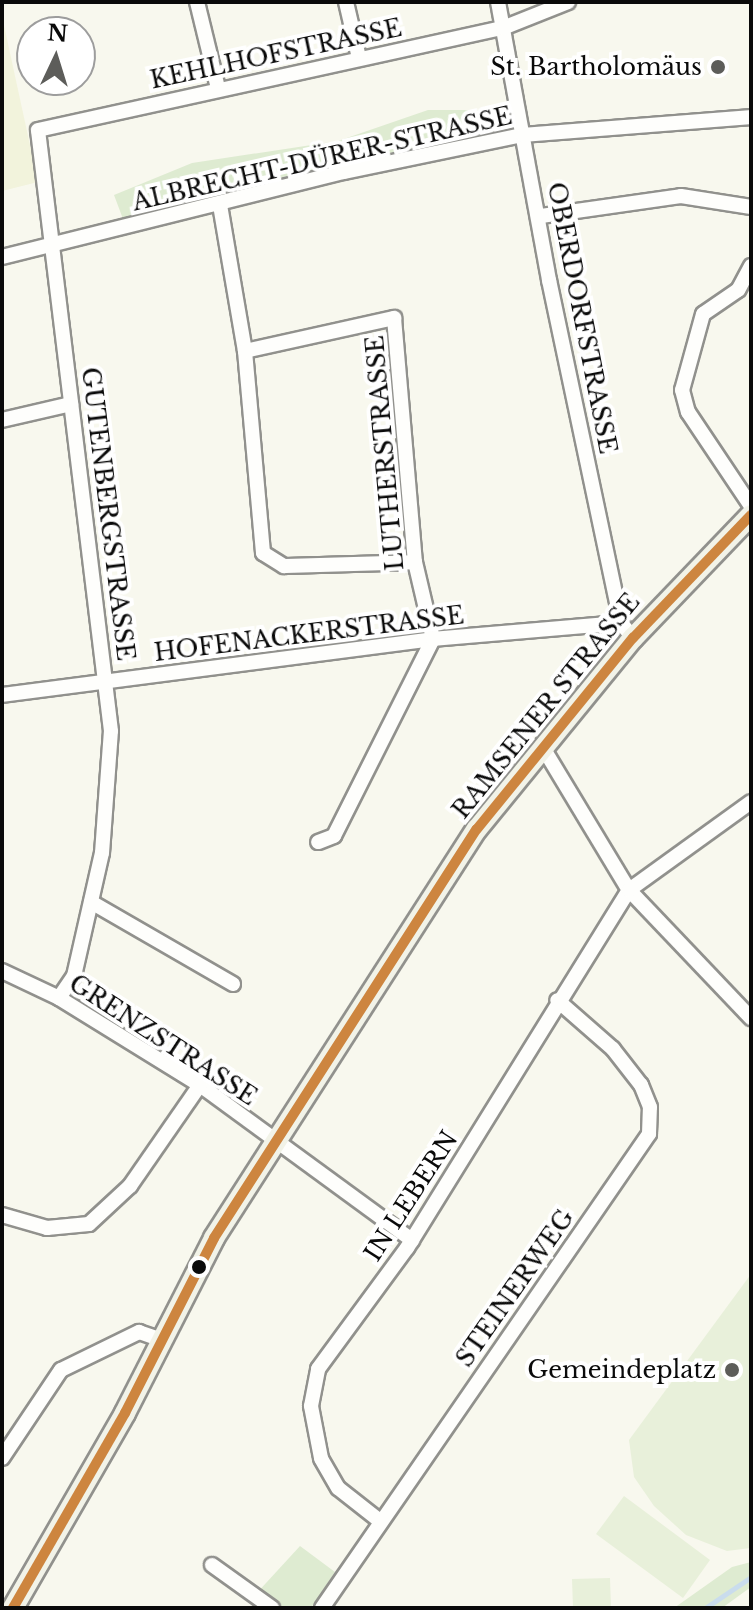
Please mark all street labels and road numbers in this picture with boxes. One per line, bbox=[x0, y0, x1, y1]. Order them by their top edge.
street label: KEHLHOFSTRASSE bbox=[148, 13, 404, 95]
street label: ALBRECHT-DÜRER-STRASSE bbox=[129, 101, 515, 217]
street label: OBERDORFSTRASSE bbox=[542, 180, 622, 456]
street label: LUTHERSTRASSE bbox=[360, 334, 410, 572]
street label: GUTENBERGSTRASSE bbox=[76, 366, 140, 662]
street label: RAMSENER STRASSE bbox=[446, 587, 646, 825]
street label: HOFENACKERSTRASSE bbox=[152, 601, 466, 667]
street label: GRENZSTRASSE bbox=[64, 969, 262, 1111]
street label: IN LEBERN bbox=[358, 1125, 464, 1267]
street label: STEINERWEG bbox=[450, 1204, 580, 1372]

